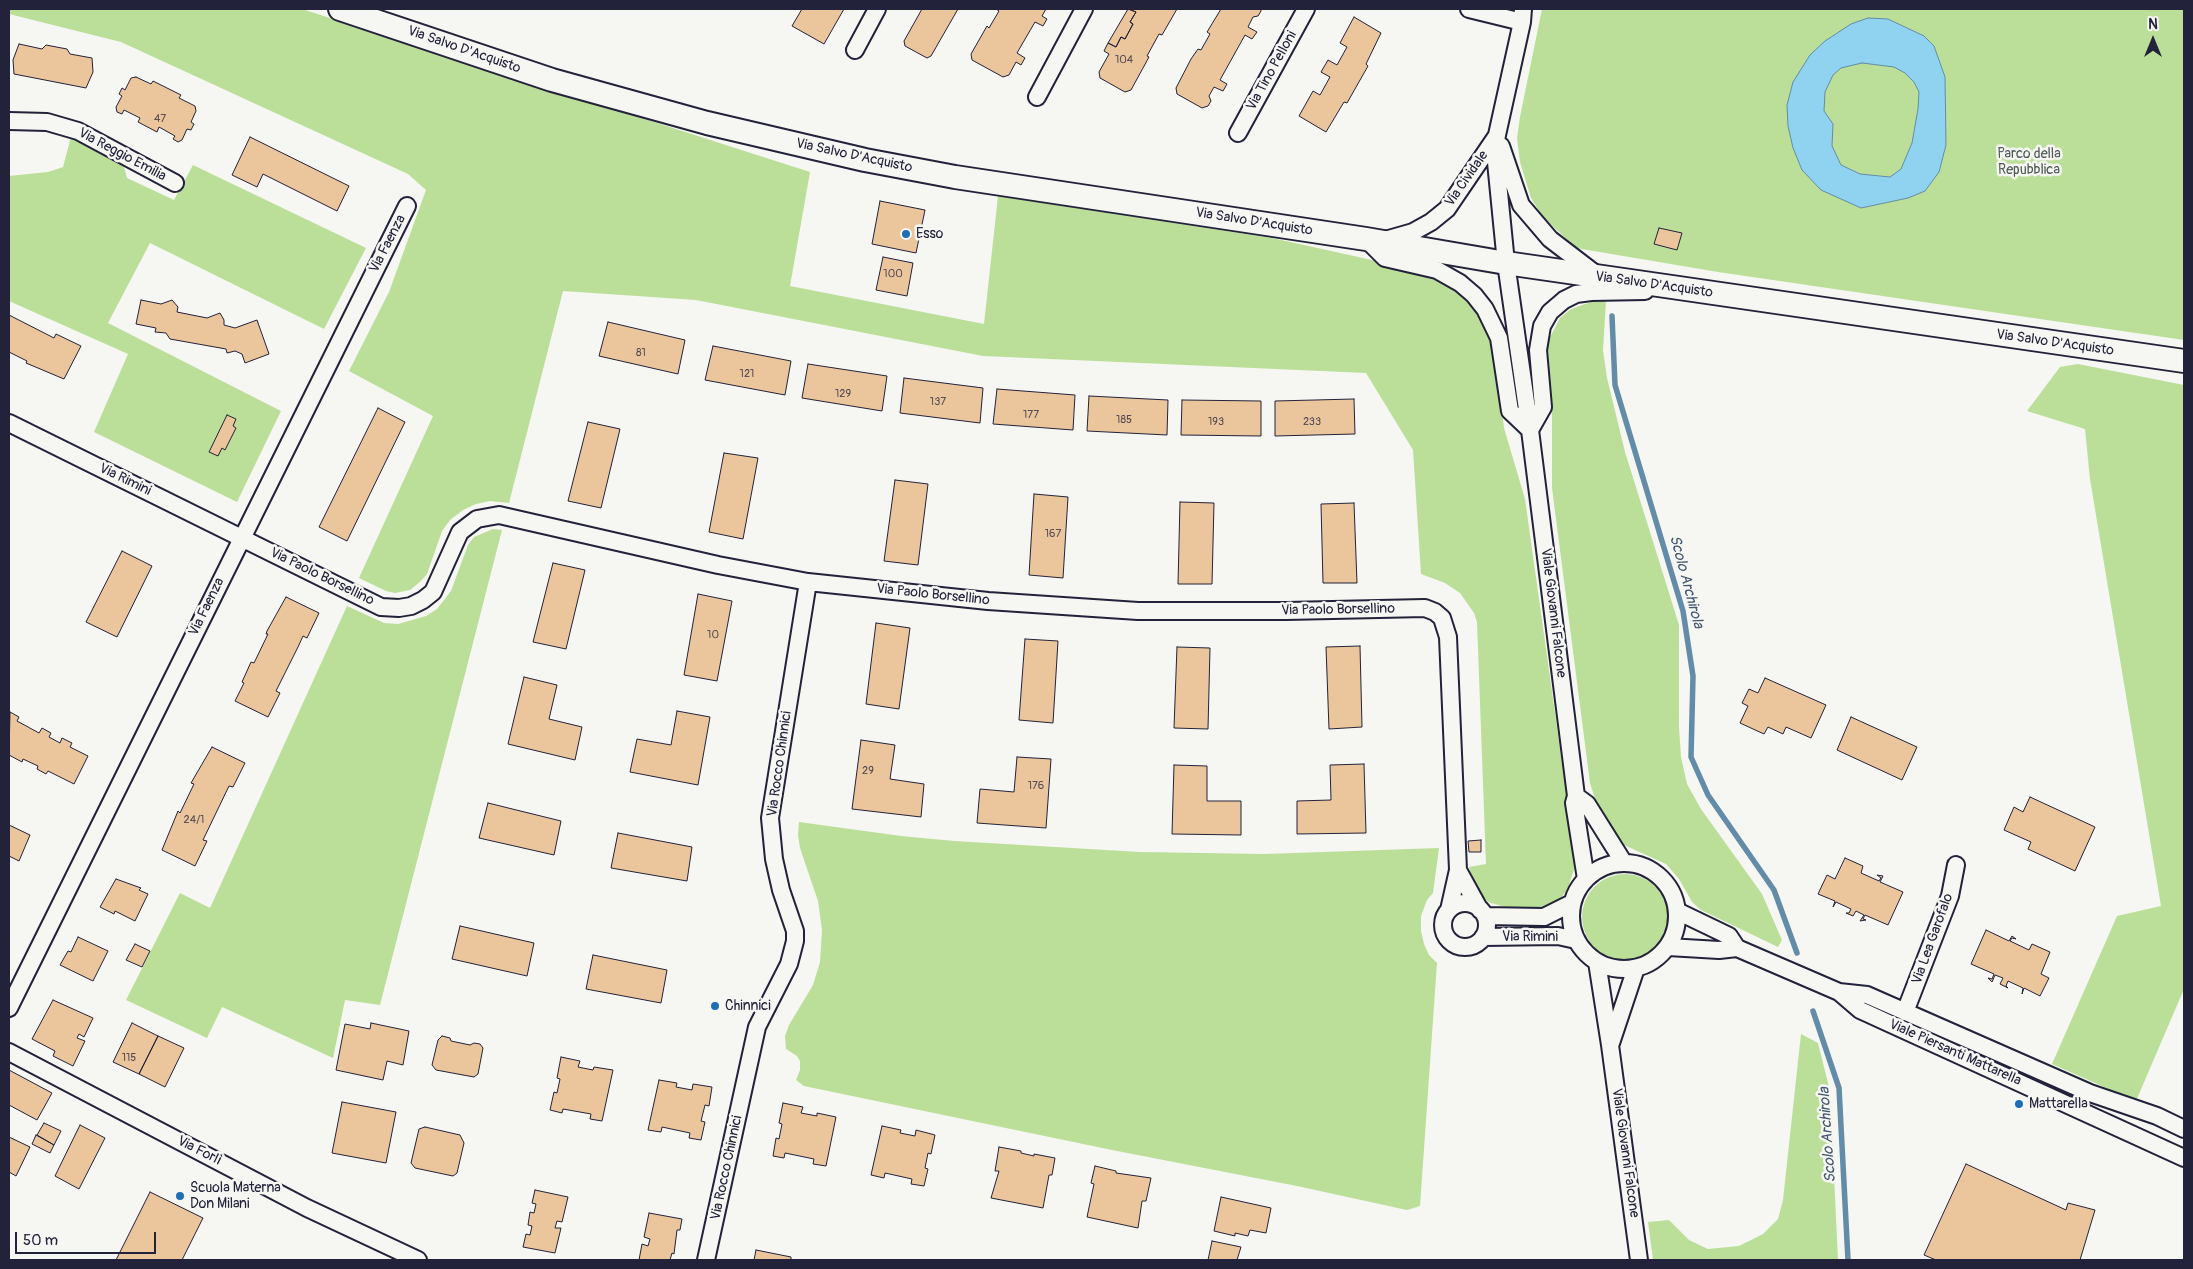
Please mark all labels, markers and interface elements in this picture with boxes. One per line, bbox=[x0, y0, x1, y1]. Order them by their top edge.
north arrow bbox=[2128, 15, 2178, 65]
text: N bbox=[2148, 16, 2158, 33]
street label: Via Salvo D'Acquisto bbox=[405, 23, 523, 77]
street label: Via Tino Pelloni bbox=[1243, 28, 1301, 114]
house number: 104 bbox=[1115, 53, 1133, 67]
house number: 47 bbox=[154, 112, 166, 126]
street label: Via Reggio Emilia bbox=[75, 125, 169, 185]
street label: Via Salvo D'Acquisto bbox=[794, 135, 914, 177]
park label: Parco della Repubblica bbox=[1997, 146, 2061, 178]
street label: Via Cividale bbox=[1442, 148, 1492, 210]
street label: Via Salvo D'Acquisto bbox=[1194, 204, 1314, 240]
street label: Via Faenza bbox=[366, 212, 410, 276]
place label: Esso bbox=[916, 226, 943, 242]
marker: Esso bbox=[900, 228, 912, 240]
house number: 100 bbox=[883, 267, 903, 281]
street label: Via Salvo D'Acquisto bbox=[1594, 268, 1714, 302]
street label: Via Salvo D'Acquisto bbox=[1995, 326, 2115, 360]
house number: 81 bbox=[636, 346, 646, 360]
house number: 121 bbox=[740, 367, 754, 381]
house number: 129 bbox=[835, 387, 851, 401]
house number: 137 bbox=[930, 395, 946, 409]
house number: 177 bbox=[1023, 408, 1039, 422]
house number: 185 bbox=[1116, 413, 1132, 427]
house number: 193 bbox=[1208, 415, 1224, 429]
house number: 233 bbox=[1303, 415, 1321, 429]
street label: Via Rimini bbox=[96, 460, 154, 500]
house number: 167 bbox=[1045, 527, 1061, 541]
water label: Scolo Archirola bbox=[1665, 534, 1707, 630]
street label: Via Paolo Borsellino bbox=[267, 544, 377, 610]
street label: Viale Giovanni Falcone bbox=[1537, 547, 1569, 679]
street label: Via Faenza bbox=[186, 575, 228, 639]
street label: Via Paolo Borsellino bbox=[876, 581, 990, 609]
street label: Via Paolo Borsellino bbox=[1281, 601, 1395, 619]
house number: 10 bbox=[707, 628, 719, 642]
street label: Via Rocco Chinnici bbox=[764, 710, 796, 818]
house number: 29 bbox=[862, 764, 874, 778]
house number: 176 bbox=[1028, 779, 1044, 793]
house number: 24/1 bbox=[184, 813, 204, 827]
street label: Via Lea Garofalo bbox=[1909, 891, 1957, 987]
street label: Via Rimini bbox=[1502, 929, 1558, 945]
place label: Chinnici bbox=[725, 998, 771, 1014]
marker: Chinnici bbox=[709, 1000, 721, 1012]
street label: Viale Piersanti Mattarella bbox=[1886, 1016, 2024, 1090]
house number: 115 bbox=[122, 1051, 136, 1065]
street label: Viale Giovanni Falcone bbox=[1608, 1087, 1642, 1219]
water label: Scolo Archirola bbox=[1816, 1087, 1840, 1183]
place label: Mattarella bbox=[2029, 1096, 2088, 1112]
marker: Mattarella bbox=[2013, 1098, 2025, 1110]
street label: Via Rocco Chinnici bbox=[708, 1114, 746, 1222]
street label: Via Forlì bbox=[174, 1133, 224, 1169]
place label: Scuola Materna Don Milani bbox=[190, 1180, 281, 1212]
marker: Scuola Materna Don Milani bbox=[174, 1190, 186, 1202]
scale bar bbox=[18, 1222, 159, 1254]
text: 50 m bbox=[23, 1231, 58, 1250]

